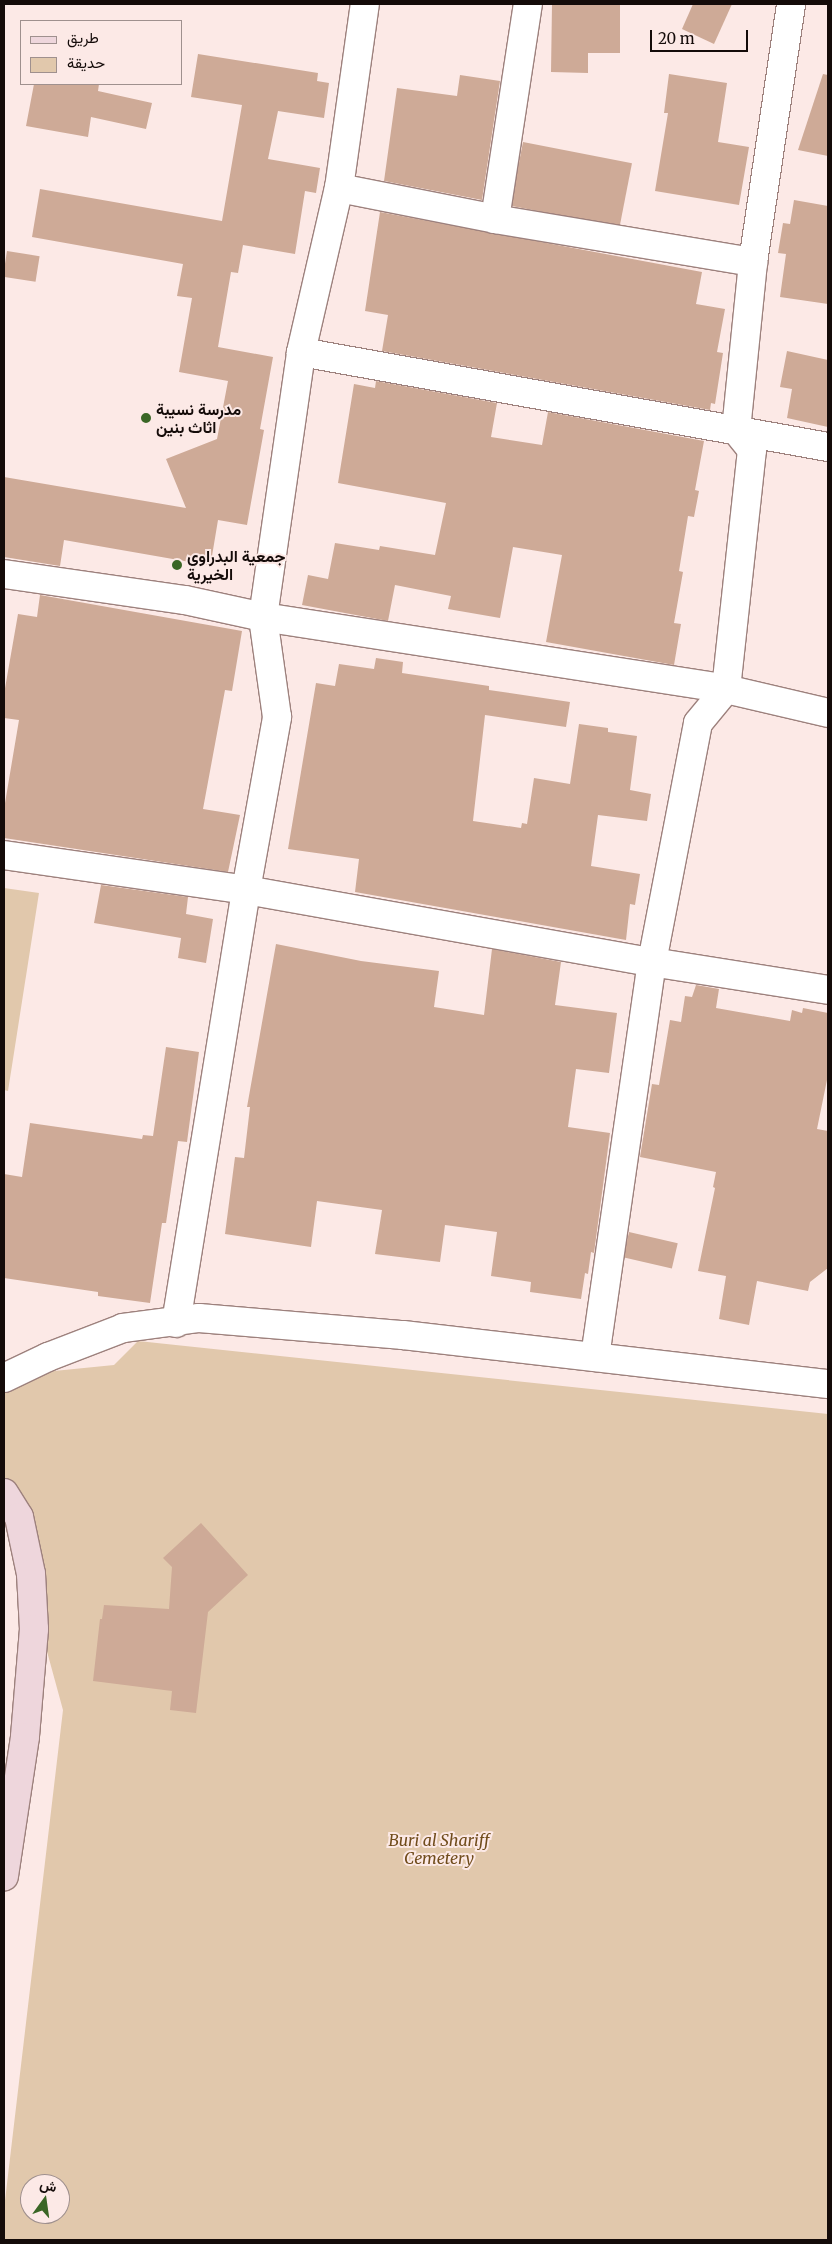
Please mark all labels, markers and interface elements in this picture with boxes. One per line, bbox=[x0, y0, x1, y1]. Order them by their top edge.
legend bbox=[20, 20, 182, 85]
scale bar bbox=[652, 20, 750, 52]
text: طريق bbox=[67, 28, 99, 47]
text: 20 m bbox=[658, 29, 695, 48]
text: حديقة bbox=[67, 53, 105, 72]
place label: مدرسة نسيبة اثاث بنين bbox=[156, 399, 241, 437]
marker: مدرسة نسيبة اثاث بنين bbox=[140, 412, 152, 424]
place label: جمعية البدراوي الخيرية bbox=[187, 546, 285, 584]
marker: جمعية البدراوي الخيرية bbox=[171, 559, 183, 571]
park label: Buri al Shariff Cemetery bbox=[388, 1830, 490, 1868]
north arrow bbox=[20, 2174, 70, 2224]
text: ش bbox=[38, 2175, 59, 2196]

